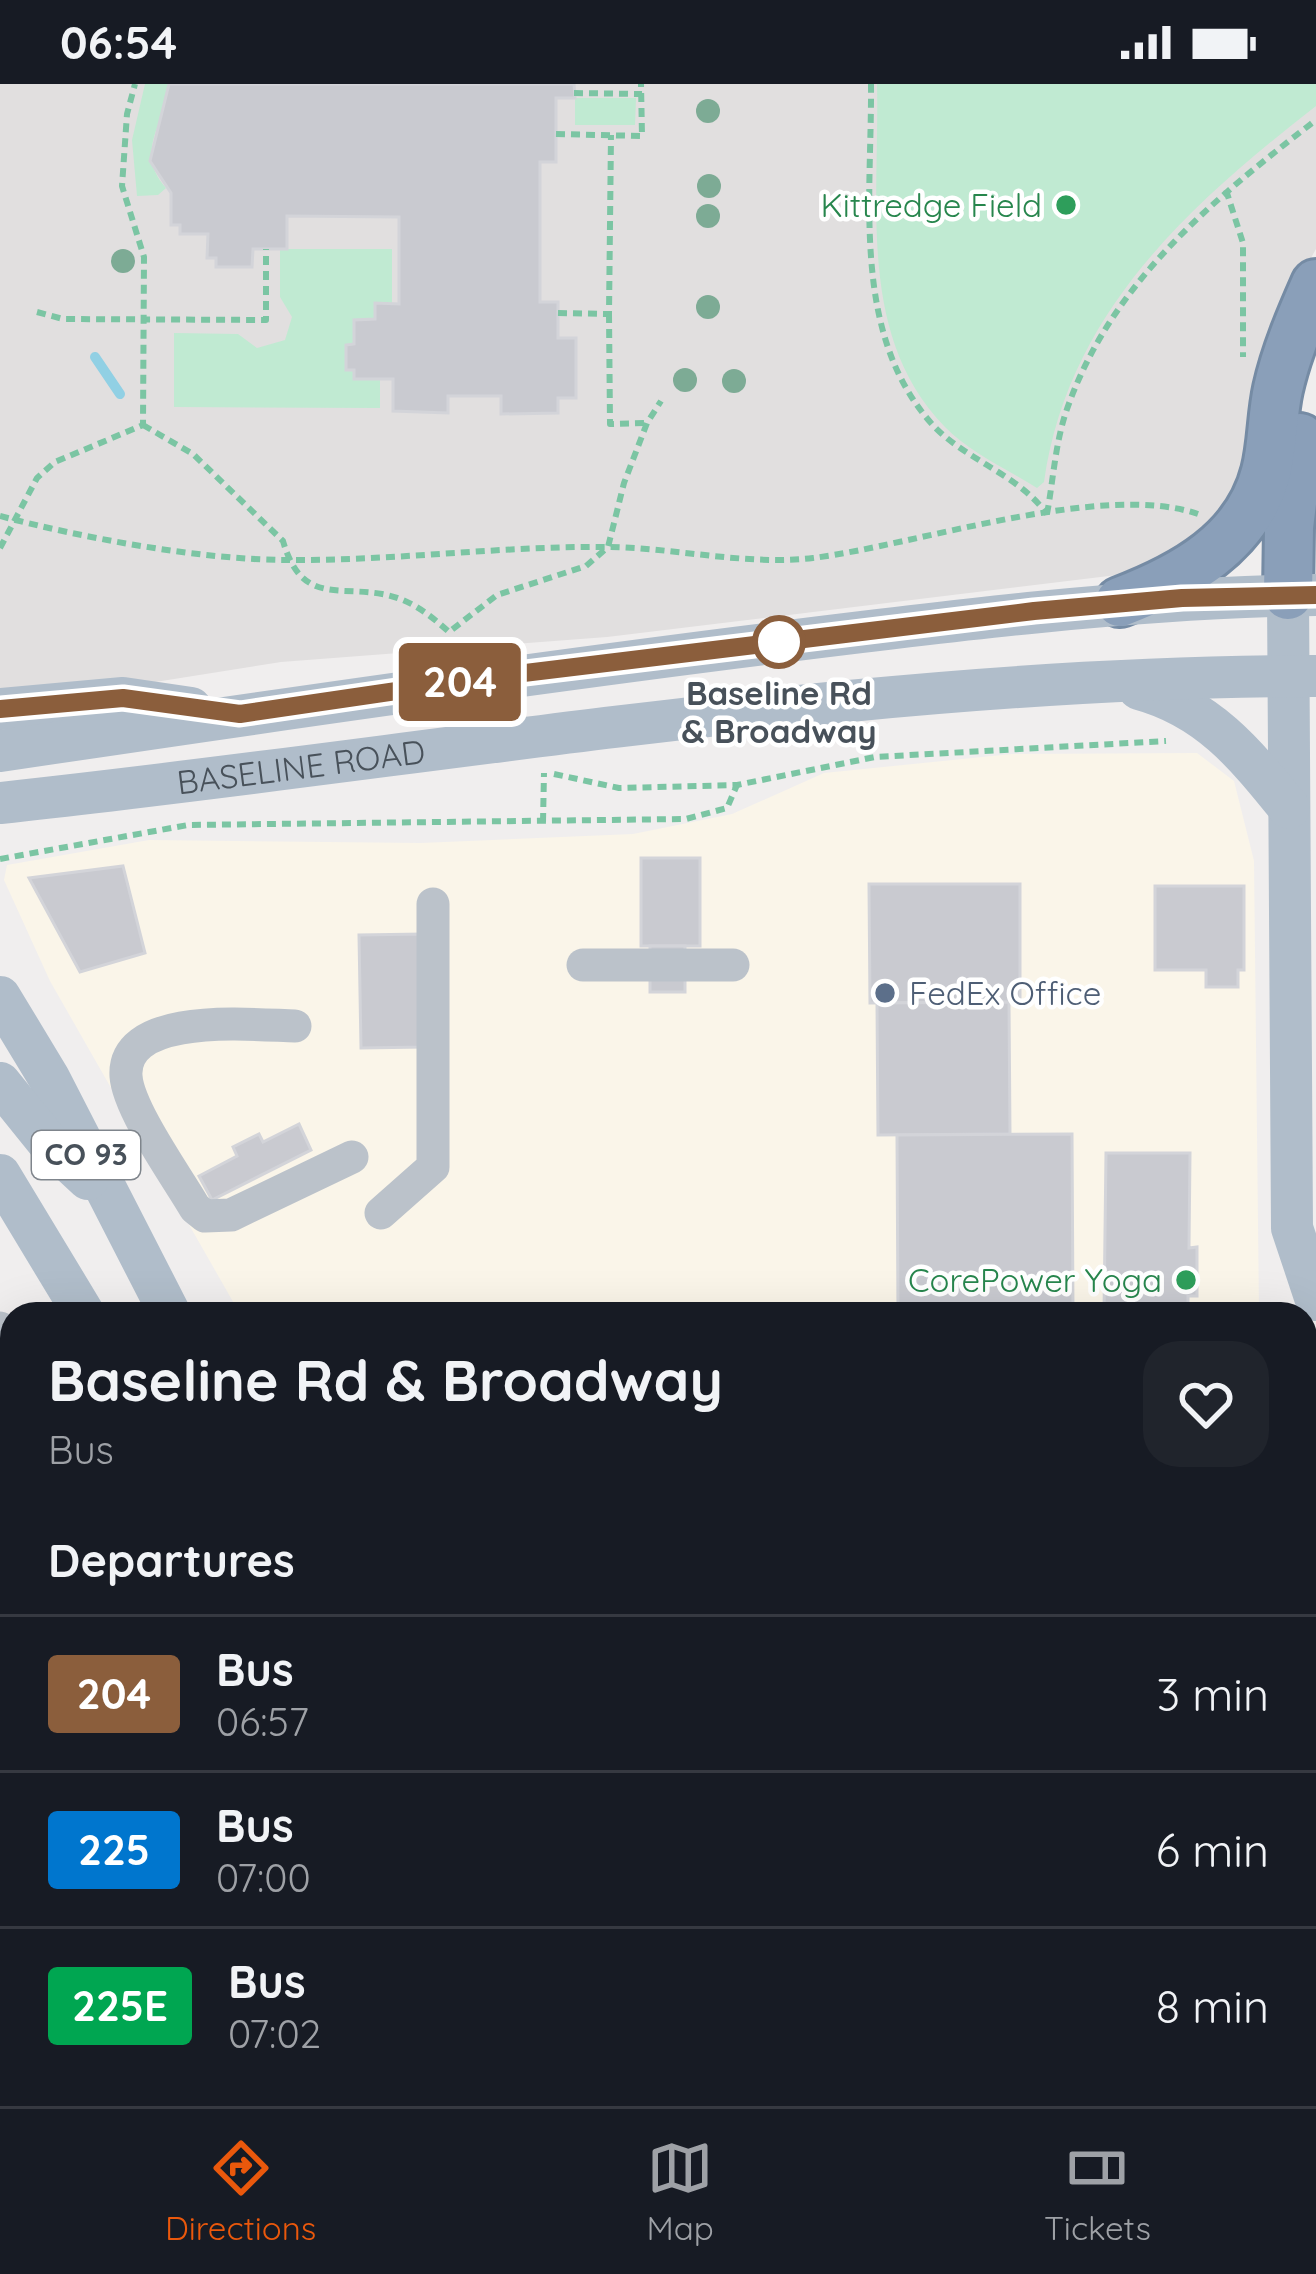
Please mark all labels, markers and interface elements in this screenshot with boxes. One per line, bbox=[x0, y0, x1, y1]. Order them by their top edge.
text: 06:54 bbox=[60, 14, 177, 70]
place label: Kittredge Field bbox=[820, 184, 1042, 225]
marker: Kittredge Field bbox=[1053, 192, 1079, 218]
marker: Baseline Rd & Broadway bbox=[754, 617, 804, 667]
line badge: 204 bbox=[391, 643, 529, 721]
text: 204 bbox=[423, 655, 497, 708]
place label: Baseline Rd & Broadway bbox=[681, 672, 877, 751]
street label: BASELINE ROAD bbox=[174, 730, 427, 802]
place label: FedEx Office bbox=[909, 972, 1101, 1013]
marker: FedEx Office bbox=[872, 980, 898, 1006]
road number: CO 93 bbox=[32, 1131, 140, 1179]
place label: CorePower Yoga bbox=[908, 1259, 1162, 1300]
marker: CorePower Yoga bbox=[1173, 1267, 1199, 1293]
button: heart bbox=[1143, 1341, 1269, 1467]
text: Baseline Rd & Broadway bbox=[48, 1344, 723, 1415]
text: Bus bbox=[48, 1425, 114, 1474]
text: Departures bbox=[48, 1532, 295, 1588]
text: Bus bbox=[216, 1641, 294, 1697]
text: 3 min bbox=[1156, 1666, 1269, 1722]
text: 204 bbox=[77, 1667, 151, 1720]
text: 06:57 bbox=[216, 1697, 309, 1746]
text: Bus bbox=[216, 1797, 294, 1853]
text: 6 min bbox=[1156, 1822, 1269, 1878]
text: 225 bbox=[78, 1823, 150, 1876]
text: 07:00 bbox=[216, 1853, 311, 1902]
text: Bus bbox=[228, 1953, 306, 2009]
text: 8 min bbox=[1156, 1978, 1269, 2034]
text: 225E bbox=[72, 1979, 168, 2032]
text: 07:02 bbox=[228, 2009, 321, 2058]
tab: Directions bbox=[165, 2135, 316, 2248]
tab: Map bbox=[646, 2135, 714, 2248]
tab: Tickets bbox=[1044, 2135, 1151, 2248]

